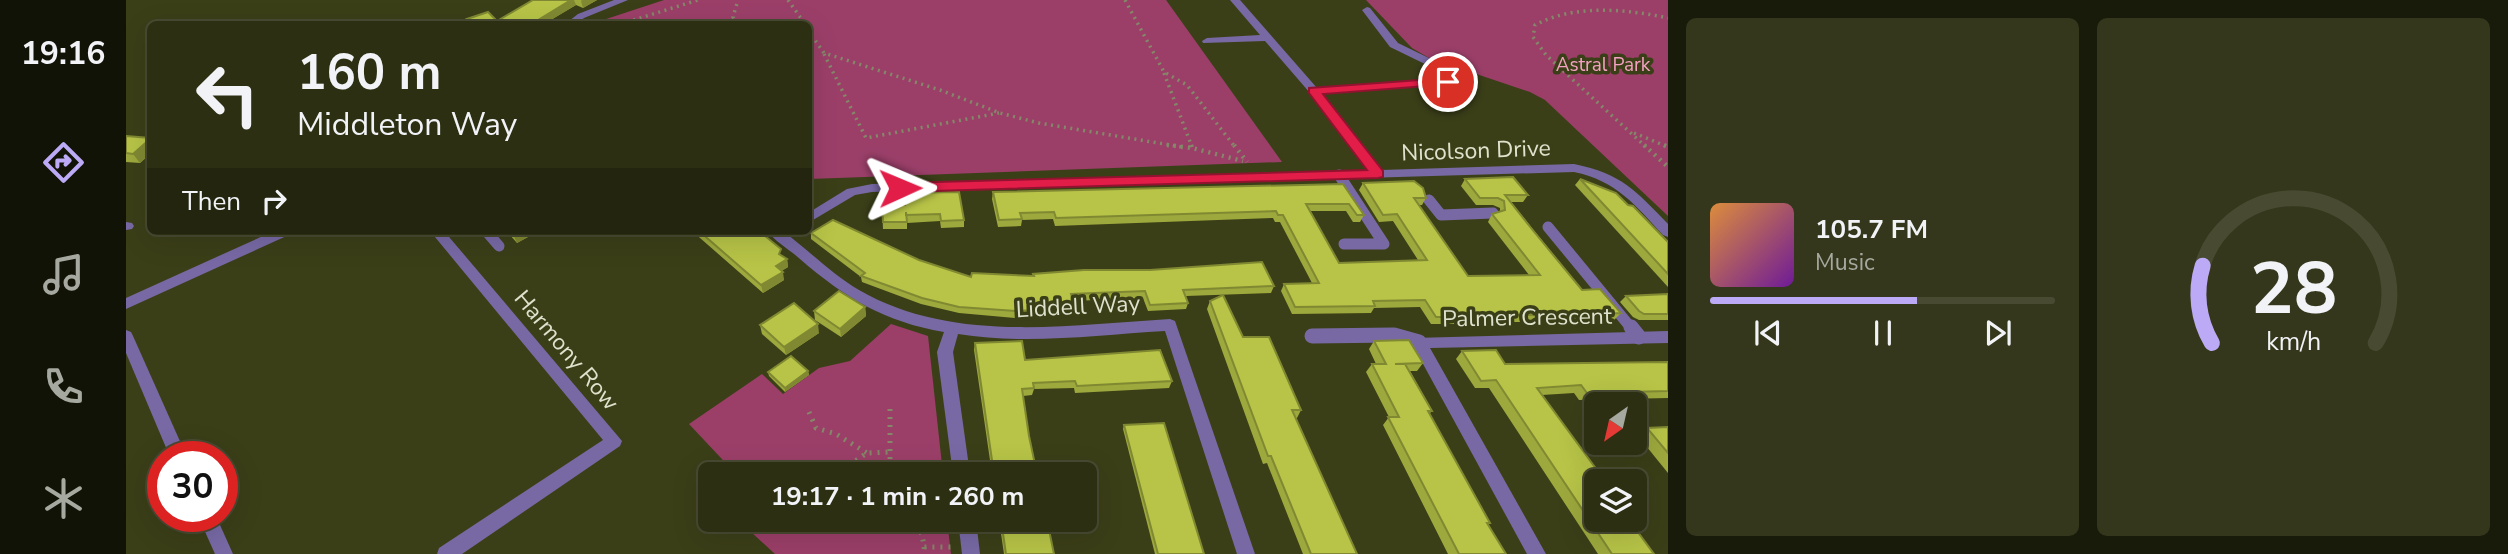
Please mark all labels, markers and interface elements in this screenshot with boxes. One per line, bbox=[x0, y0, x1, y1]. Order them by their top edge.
text: 19:16 bbox=[21, 32, 105, 75]
text: 160 m bbox=[297, 39, 441, 106]
icon: left bbox=[182, 49, 273, 140]
pin bbox=[1418, 52, 1478, 112]
park label: Astral Park bbox=[1556, 52, 1651, 78]
icon: arrive bbox=[1429, 63, 1467, 101]
text: Middleton Way bbox=[297, 103, 517, 146]
street label: Nicolson Drive bbox=[1401, 132, 1551, 169]
icon: directions bbox=[39, 138, 88, 187]
position arrow bbox=[863, 151, 937, 225]
icon: right bbox=[255, 182, 293, 220]
text: Then bbox=[182, 184, 241, 219]
text: 105.7 FM bbox=[1815, 212, 1928, 247]
text: 28 bbox=[2250, 239, 2337, 339]
text: Music bbox=[1815, 247, 1875, 278]
icon: music bbox=[39, 250, 88, 299]
street label: Harmony Row bbox=[507, 284, 626, 417]
street label: Liddell Way bbox=[1015, 288, 1141, 325]
street label: Palmer Crescent bbox=[1442, 301, 1613, 334]
icon: previous bbox=[1749, 314, 1787, 352]
icon: pause bbox=[1864, 314, 1902, 352]
icon: next bbox=[1979, 314, 2017, 352]
text: km/h bbox=[2266, 325, 2321, 359]
icon: phone bbox=[39, 362, 88, 411]
north arrow bbox=[1584, 392, 1647, 455]
map controls bbox=[1584, 392, 1647, 532]
speed limit sign: 30 bbox=[147, 441, 238, 532]
button: layers bbox=[1584, 469, 1647, 532]
icon: climate bbox=[39, 474, 88, 523]
text: 19:17 · 1 min · 260 m bbox=[771, 479, 1024, 514]

